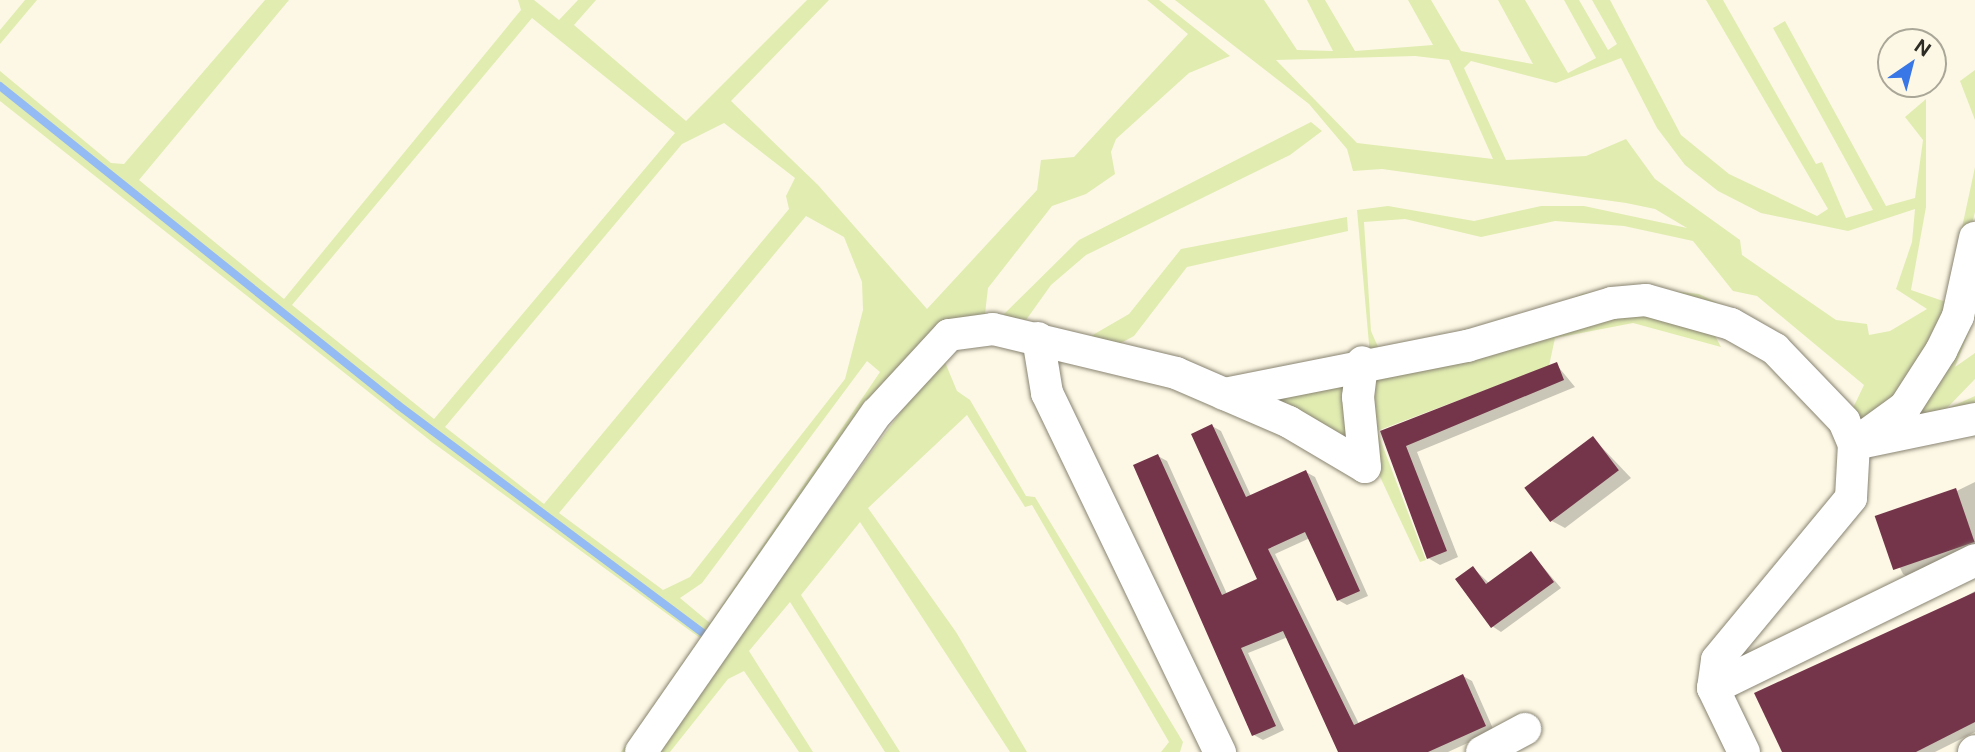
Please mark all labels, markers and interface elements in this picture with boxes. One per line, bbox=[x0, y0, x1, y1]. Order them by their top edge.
north arrow bbox=[1877, 28, 1947, 98]
text: N bbox=[1910, 34, 1935, 61]

